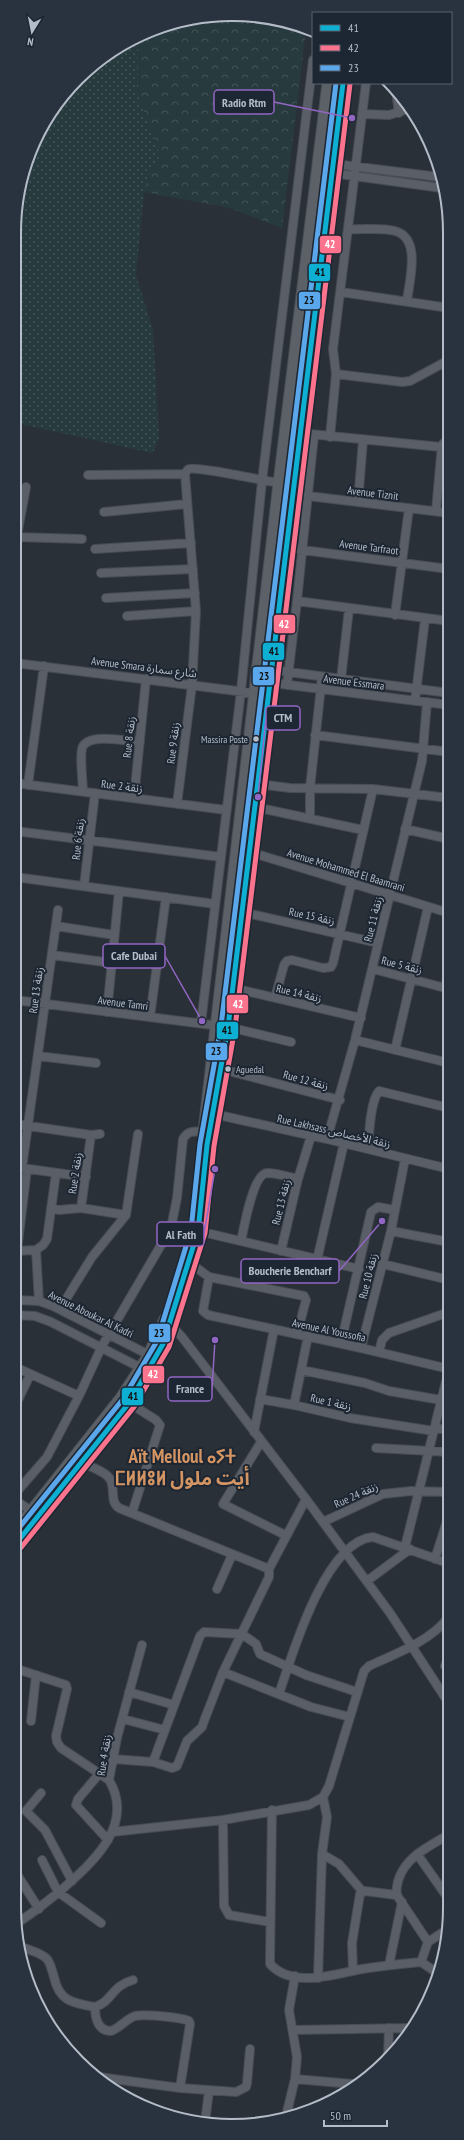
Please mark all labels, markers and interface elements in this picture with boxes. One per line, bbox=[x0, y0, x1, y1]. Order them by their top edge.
north arrow bbox=[12, 12, 52, 52]
legend bbox=[312, 12, 452, 84]
text: 41 bbox=[348, 20, 359, 35]
text: N bbox=[26, 34, 34, 49]
text: 42 bbox=[348, 40, 359, 55]
text: 23 bbox=[348, 60, 359, 75]
callout: Radio Rtm bbox=[214, 90, 274, 114]
text: Radio Rtm bbox=[222, 95, 266, 110]
line badge: 42 bbox=[319, 235, 342, 254]
text: 42 bbox=[325, 237, 335, 251]
line badge: 41 bbox=[308, 263, 331, 282]
text: 41 bbox=[315, 265, 325, 279]
line badge: 23 bbox=[298, 291, 321, 310]
text: 23 bbox=[304, 293, 314, 307]
street label: Avenue Tiznit bbox=[347, 483, 399, 503]
street label: Avenue Tarfraot bbox=[339, 536, 399, 558]
line badge: 42 bbox=[273, 614, 296, 634]
text: 42 bbox=[279, 617, 289, 631]
line badge: 41 bbox=[262, 642, 285, 661]
text: 41 bbox=[269, 644, 279, 658]
street label: Avenue Smara شارع سمارة bbox=[90, 654, 198, 681]
line badge: 23 bbox=[252, 666, 275, 686]
text: 23 bbox=[259, 669, 269, 683]
street label: Avenue Essmara bbox=[323, 671, 385, 693]
callout: CTM bbox=[266, 706, 300, 730]
text: CTM bbox=[274, 710, 292, 725]
street label: Rue 8 زنقة bbox=[120, 716, 138, 758]
street label: Rue 9 زنقة bbox=[164, 721, 182, 765]
place label: Massira Poste bbox=[201, 733, 248, 746]
marker: Massira Poste bbox=[251, 734, 261, 744]
street label: Rue 2 زنقة bbox=[100, 777, 144, 795]
street label: Rue 6 زنقة bbox=[69, 818, 87, 860]
street label: Avenue Mohammed El Baamrani bbox=[285, 845, 407, 895]
street label: Rue 11 زنقة bbox=[361, 895, 385, 943]
street label: Rue 15 زنقة bbox=[288, 904, 336, 928]
callout: Cafe Dubai bbox=[103, 944, 165, 968]
text: Cafe Dubai bbox=[111, 948, 157, 963]
street label: Rue 5 زنقة bbox=[380, 953, 424, 977]
street label: Rue 13 زنقة bbox=[26, 966, 46, 1014]
street label: Rue 14 زنقة bbox=[275, 981, 323, 1005]
street label: Avenue Tamri bbox=[97, 993, 149, 1013]
line badge: 42 bbox=[226, 994, 249, 1014]
text: 42 bbox=[233, 997, 243, 1011]
line badge: 41 bbox=[216, 1021, 239, 1040]
text: 41 bbox=[222, 1023, 232, 1037]
line badge: 23 bbox=[205, 1042, 228, 1061]
text: 23 bbox=[211, 1044, 221, 1058]
place label: Aguedal bbox=[236, 1063, 265, 1076]
marker: Aguedal bbox=[223, 1064, 233, 1074]
street label: Rue 12 زنقة bbox=[282, 1067, 330, 1093]
street label: Rue Lakhsass زنقة الأخصاص bbox=[276, 1111, 392, 1151]
street label: Rue 2 زنقة bbox=[65, 1151, 85, 1195]
street label: Rue 13 زنقة bbox=[269, 1178, 293, 1226]
callout: Al Fath bbox=[157, 1222, 204, 1246]
text: Al Fath bbox=[165, 1227, 196, 1242]
street label: Rue 10 زنقة bbox=[356, 1252, 380, 1300]
callout: Boucherie Bencharf bbox=[241, 1259, 339, 1283]
text: Boucherie Bencharf bbox=[249, 1263, 332, 1278]
street label: Avenue Aboukar Al Kadri bbox=[46, 1287, 136, 1341]
street label: Avenue Al Youssofia bbox=[291, 1315, 367, 1345]
line badge: 23 bbox=[148, 1323, 171, 1343]
text: 23 bbox=[154, 1326, 164, 1340]
line badge: 42 bbox=[142, 1365, 165, 1384]
text: 42 bbox=[148, 1367, 158, 1381]
callout: France bbox=[168, 1377, 212, 1401]
text: France bbox=[176, 1381, 204, 1396]
line badge: 41 bbox=[121, 1387, 144, 1406]
text: 41 bbox=[128, 1389, 138, 1403]
street label: Rue 1 زنقة bbox=[309, 1390, 353, 1414]
district label: Aït Melloul ⴰⵢⵜ ⵎⵍⵍⵓⵍ أيت ملول bbox=[114, 1444, 250, 1490]
street label: Rue 24 زنقة bbox=[332, 1479, 380, 1511]
street label: Rue 4 زنقة bbox=[94, 1733, 114, 1777]
scale bar bbox=[324, 2102, 387, 2128]
text: 50 m bbox=[330, 2108, 351, 2123]

